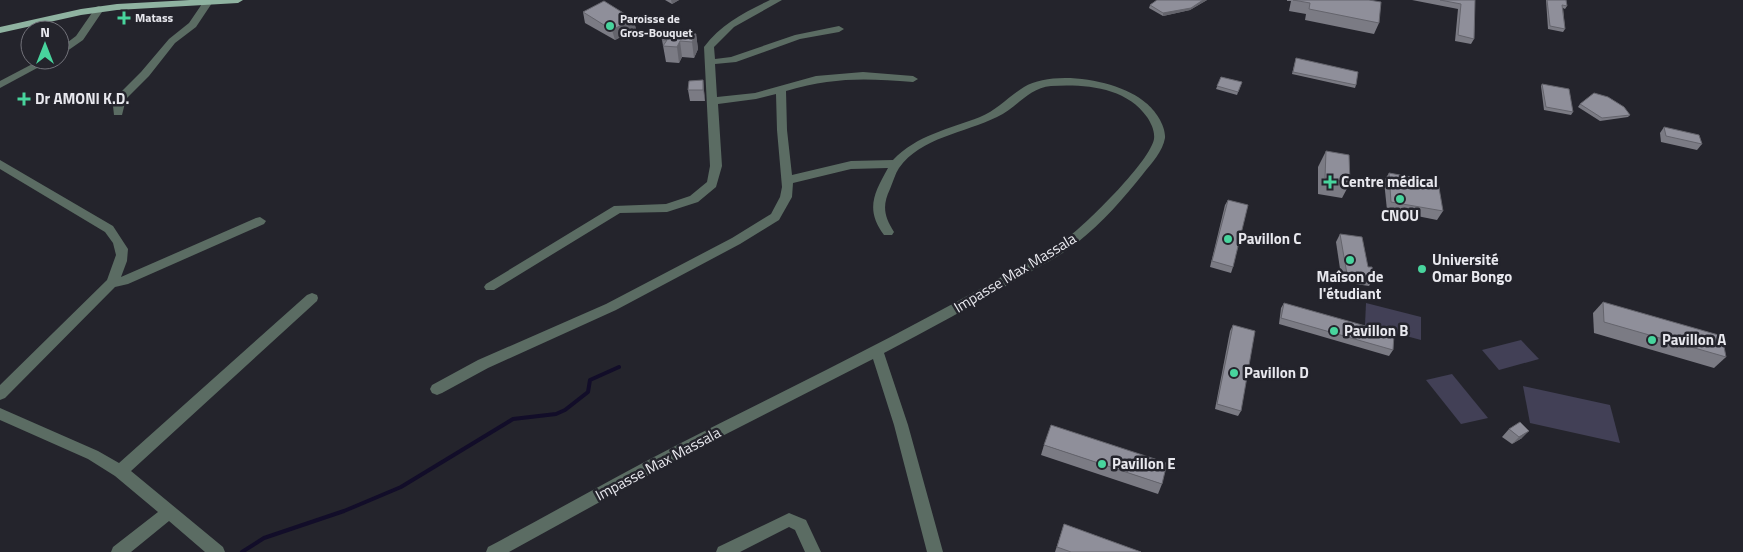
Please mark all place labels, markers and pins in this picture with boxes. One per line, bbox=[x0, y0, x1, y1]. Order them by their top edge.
place label: Matass bbox=[135, 8, 174, 27]
place label: Paroisse de Gros-Bouquet bbox=[620, 9, 693, 42]
marker: Matass bbox=[117, 11, 131, 25]
marker: Paroisse de Gros-Bouquet bbox=[604, 20, 616, 32]
place label: Dr AMONI K.D. bbox=[35, 87, 129, 110]
marker: Dr AMONI K.D. bbox=[17, 92, 31, 106]
place label: Centre médical bbox=[1341, 170, 1438, 193]
marker: Centre médical bbox=[1323, 175, 1337, 189]
marker: CNOU bbox=[1394, 193, 1406, 205]
place label: CNOU bbox=[1381, 204, 1419, 227]
place label: Pavillon C bbox=[1238, 227, 1302, 250]
marker: Pavillon C bbox=[1222, 233, 1234, 245]
place label: Université Omar Bongo bbox=[1432, 248, 1512, 288]
marker: Maîson de l'étudiant bbox=[1344, 254, 1356, 266]
marker: Université Omar Bongo bbox=[1416, 263, 1428, 275]
place label: Maîson de l'étudiant bbox=[1317, 265, 1384, 305]
place label: Pavillon B bbox=[1344, 319, 1409, 342]
marker: Pavillon B bbox=[1328, 325, 1340, 337]
place label: Pavillon A bbox=[1662, 328, 1726, 351]
marker: Pavillon A bbox=[1646, 334, 1658, 346]
place label: Pavillon D bbox=[1244, 361, 1309, 384]
marker: Pavillon D bbox=[1228, 367, 1240, 379]
place label: Pavillon E bbox=[1112, 452, 1176, 475]
marker: Pavillon E bbox=[1096, 458, 1108, 470]

